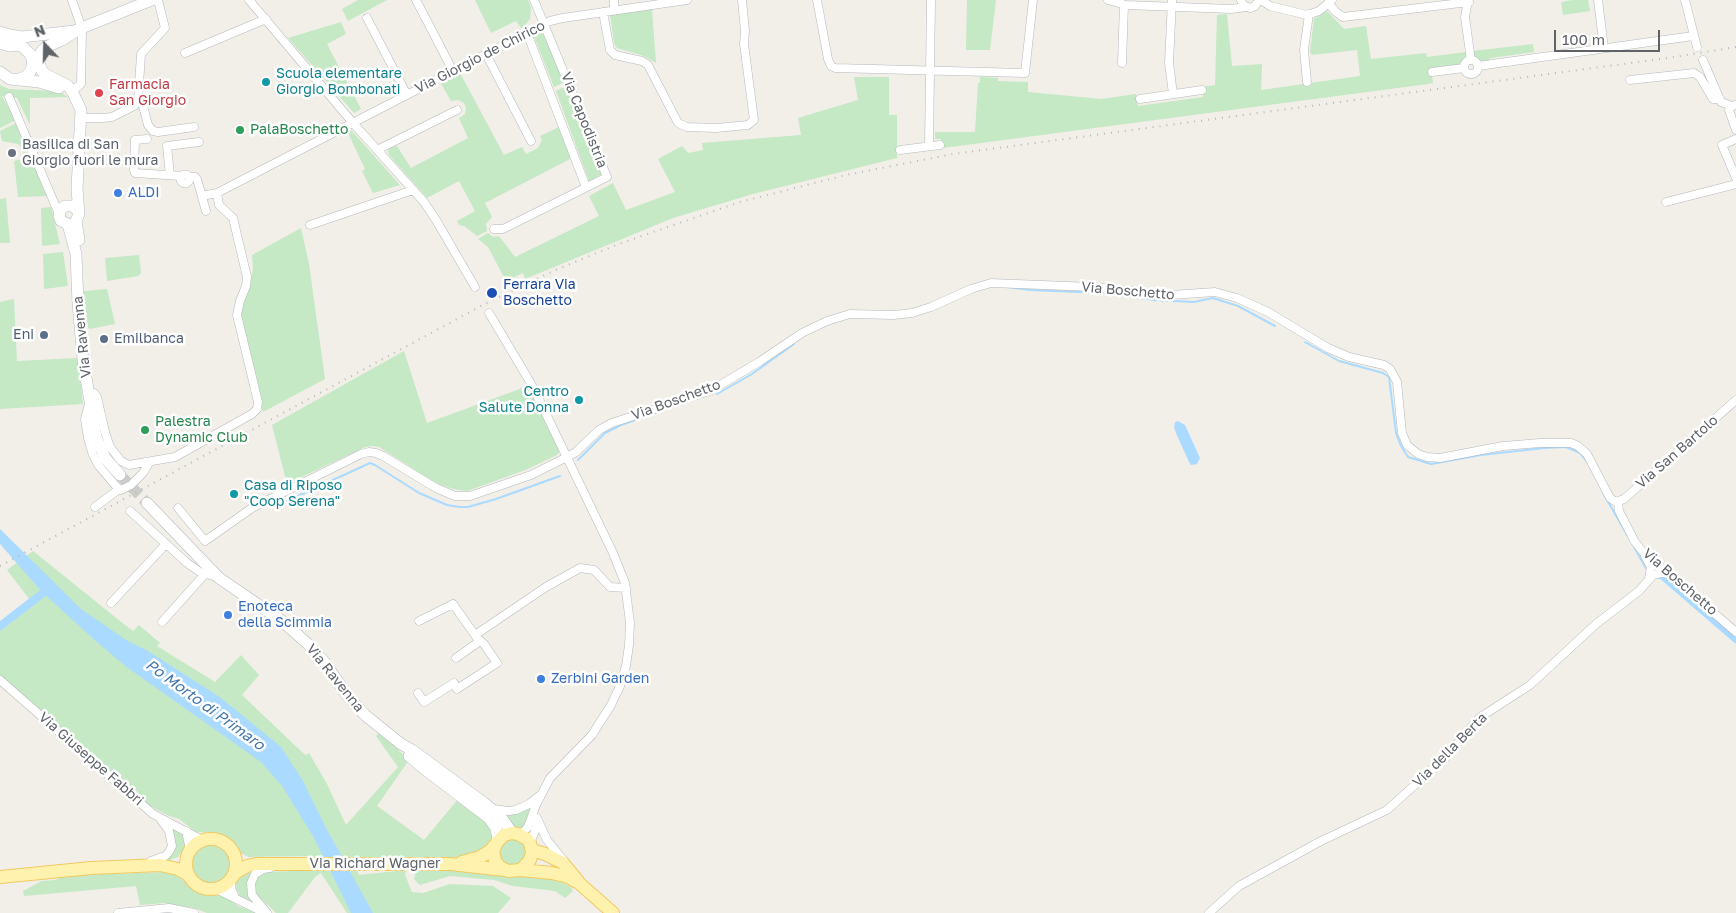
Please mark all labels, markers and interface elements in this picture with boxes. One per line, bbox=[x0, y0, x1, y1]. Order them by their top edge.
street label: Via Giorgio de Chirico bbox=[412, 17, 548, 97]
north arrow bbox=[20, 20, 70, 70]
scale bar bbox=[1556, 20, 1662, 52]
text: N bbox=[31, 21, 47, 40]
text: 100 m bbox=[1562, 30, 1605, 48]
place label: Scuola elementare Giorgio Bombonati bbox=[276, 66, 402, 98]
street label: Via Capodistria bbox=[557, 70, 611, 170]
marker: Scuola elementare Giorgio Bombonati bbox=[260, 76, 272, 88]
place label: Farmacia San Giorgio bbox=[109, 77, 186, 110]
marker: Farmacia San Giorgio bbox=[93, 87, 105, 99]
place label: PalaBoschetto bbox=[250, 122, 348, 138]
marker: PalaBoschetto bbox=[234, 124, 246, 136]
place label: Basilica di San Giorgio fuori le mura bbox=[22, 137, 158, 170]
marker: Basilica di San Giorgio fuori le mura bbox=[6, 147, 18, 159]
place label: ALDI bbox=[128, 185, 160, 201]
marker: ALDI bbox=[112, 187, 124, 199]
place label: Ferrara Via Boschetto bbox=[503, 277, 576, 310]
street label: Via Boschetto bbox=[1081, 279, 1175, 303]
marker: Ferrara Via Boschetto bbox=[485, 286, 499, 300]
street label: Via Ravenna bbox=[69, 295, 95, 379]
place label: Eni bbox=[13, 327, 34, 343]
marker: Eni bbox=[38, 329, 50, 341]
place label: Emilbanca bbox=[114, 331, 184, 347]
marker: Emilbanca bbox=[98, 333, 110, 345]
street label: Via Boschetto bbox=[629, 376, 723, 424]
place label: Centro Salute Donna bbox=[479, 384, 569, 417]
marker: Centro Salute Donna bbox=[573, 394, 585, 406]
street label: Via San Bartolo bbox=[1633, 412, 1721, 492]
place label: Palestra Dynamic Club bbox=[155, 414, 248, 447]
marker: Palestra Dynamic Club bbox=[139, 424, 151, 436]
place label: Casa di Riposo "Coop Serena" bbox=[244, 478, 342, 511]
marker: Casa di Riposo "Coop Serena" bbox=[228, 488, 240, 500]
street label: Via Boschetto bbox=[1639, 545, 1721, 619]
place label: Enoteca della Scimmia bbox=[238, 599, 332, 632]
marker: Enoteca della Scimmia bbox=[222, 609, 234, 621]
street label: Via Ravenna bbox=[303, 641, 367, 715]
water label: Po Morto di Primaro bbox=[142, 656, 268, 754]
place label: Zerbini Garden bbox=[551, 671, 649, 687]
marker: Zerbini Garden bbox=[535, 673, 547, 685]
street label: Via Giuseppe Fabbri bbox=[35, 709, 147, 809]
street label: Via della Berta bbox=[1409, 709, 1491, 791]
street label: Via Richard Wagner bbox=[310, 856, 440, 872]

